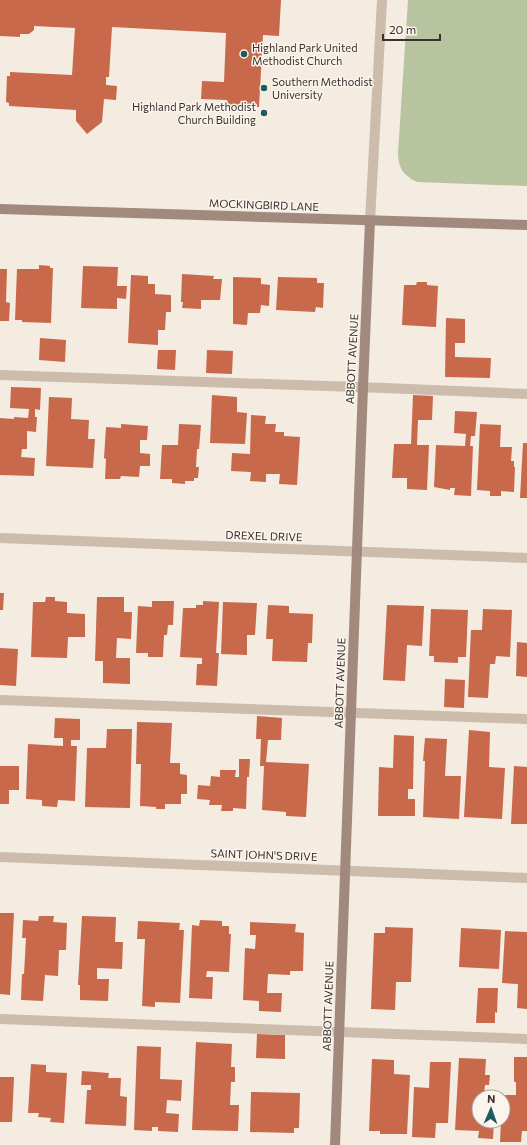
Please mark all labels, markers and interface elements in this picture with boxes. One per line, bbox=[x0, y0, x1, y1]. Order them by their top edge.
scale bar bbox=[383, 16, 440, 42]
text: 20 m bbox=[389, 22, 416, 36]
place label: Highland Park United Methodist Church bbox=[252, 41, 358, 67]
marker: Highland Park United Methodist Church bbox=[239, 49, 249, 59]
place label: Southern Methodist University bbox=[272, 75, 373, 101]
marker: Southern Methodist University bbox=[259, 83, 269, 93]
place label: Highland Park Methodist Church Building bbox=[132, 100, 256, 126]
marker: Highland Park Methodist Church Building bbox=[259, 108, 269, 118]
street label: MOCKINGBIRD LANE bbox=[209, 196, 319, 213]
street label: ABBOTT AVENUE bbox=[343, 314, 360, 404]
street label: DREXEL DRIVE bbox=[225, 528, 303, 543]
street label: ABBOTT AVENUE bbox=[331, 638, 348, 728]
street label: SAINT JOHN'S DRIVE bbox=[210, 846, 318, 864]
street label: ABBOTT AVENUE bbox=[319, 961, 336, 1051]
north arrow bbox=[471, 1089, 511, 1129]
text: N bbox=[487, 1092, 496, 1105]

